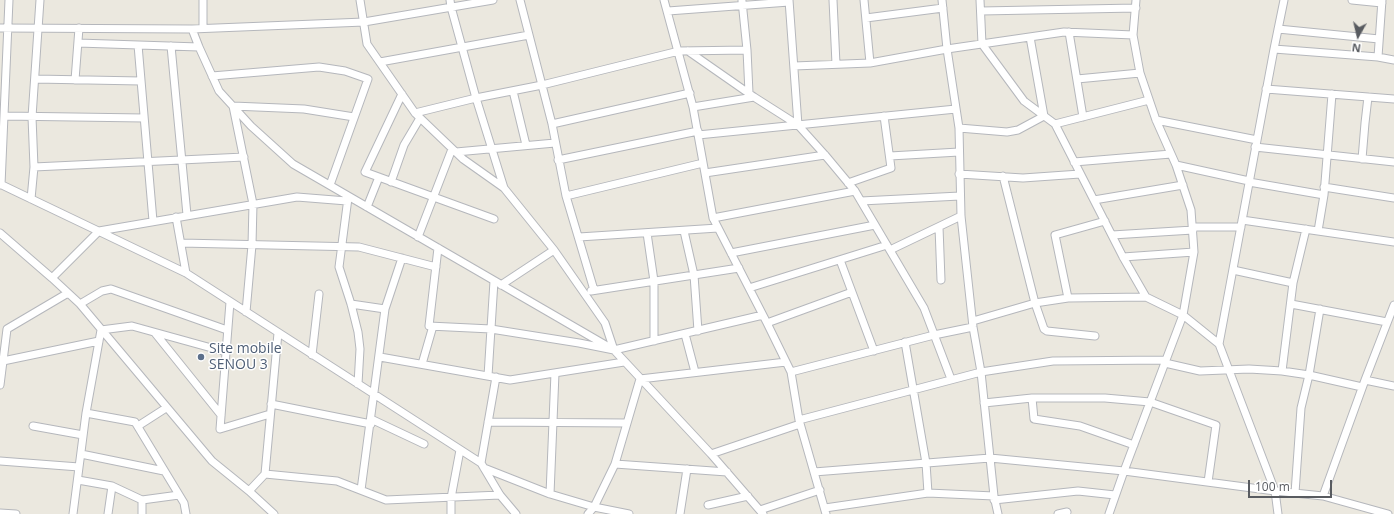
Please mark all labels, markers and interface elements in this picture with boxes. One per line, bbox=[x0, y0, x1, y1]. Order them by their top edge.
north arrow bbox=[1338, 16, 1378, 56]
text: N bbox=[1351, 40, 1362, 56]
place label: Site mobile SENOU 3 bbox=[209, 341, 282, 374]
marker: Site mobile SENOU 3 bbox=[196, 352, 206, 362]
scale bar bbox=[1250, 472, 1334, 498]
text: 100 m bbox=[1255, 478, 1290, 495]

